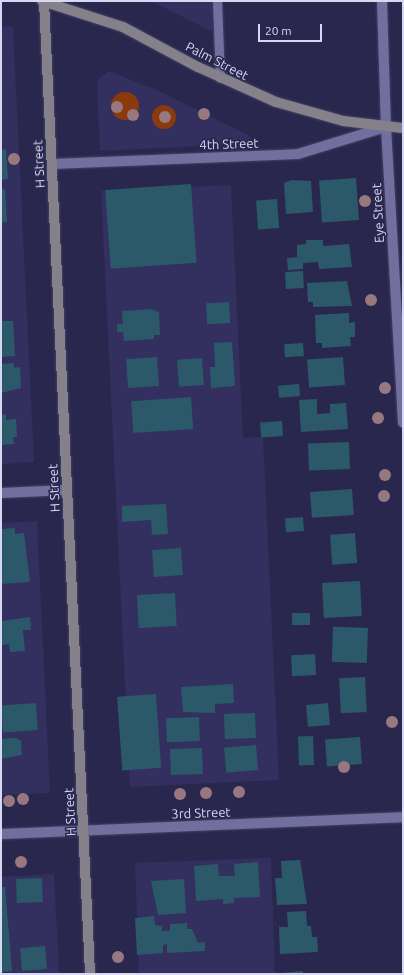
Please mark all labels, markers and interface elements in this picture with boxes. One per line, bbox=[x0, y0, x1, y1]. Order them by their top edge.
scale bar bbox=[260, 16, 324, 42]
text: 20 m bbox=[265, 24, 292, 37]
street label: Palm Street bbox=[183, 39, 251, 83]
street label: 4th Street bbox=[199, 135, 259, 153]
street label: H Street bbox=[30, 139, 48, 189]
street label: Eye Street bbox=[369, 183, 387, 243]
street label: H Street bbox=[45, 463, 63, 513]
street label: H Street bbox=[61, 787, 79, 837]
street label: 3rd Street bbox=[171, 804, 231, 822]

